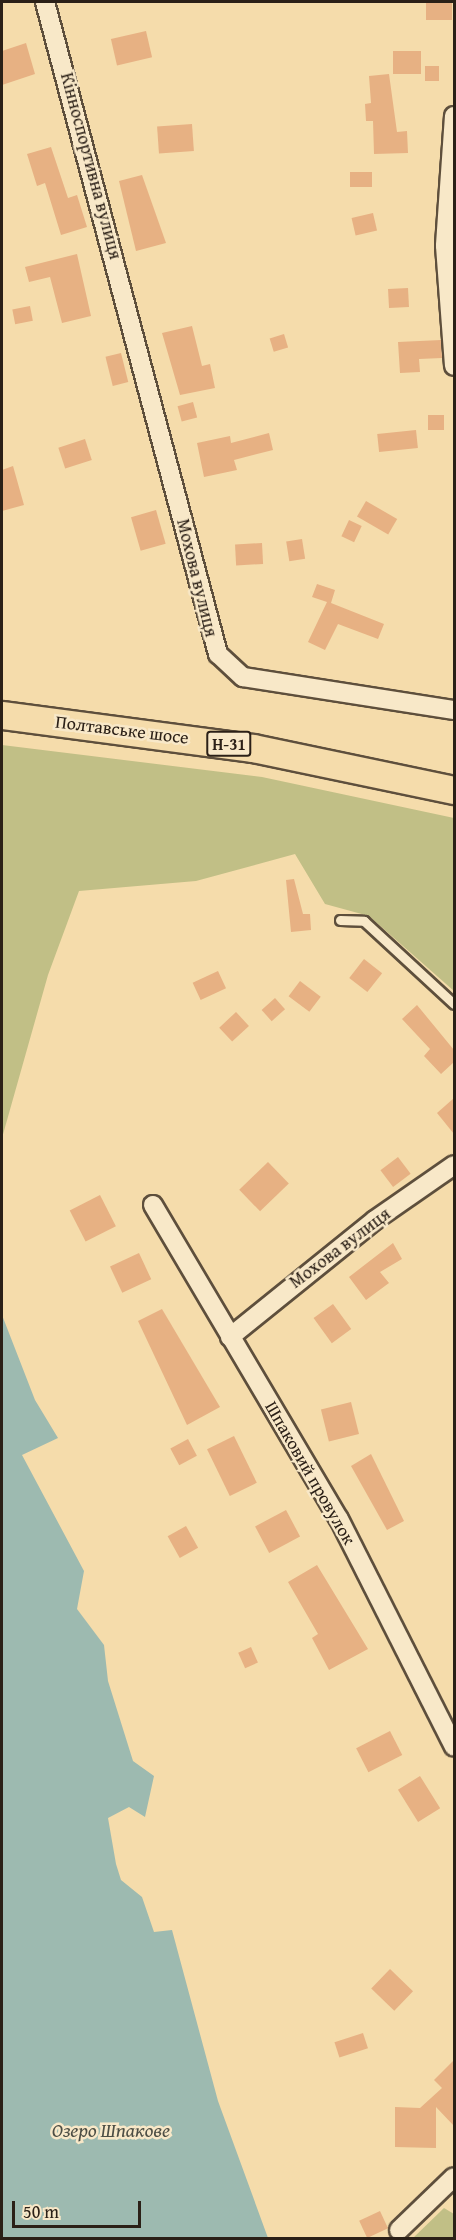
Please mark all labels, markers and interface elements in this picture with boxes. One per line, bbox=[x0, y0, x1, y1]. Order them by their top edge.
street label: Кінноспортивна вулиця bbox=[56, 70, 126, 262]
street label: Мохова вулиця bbox=[172, 517, 222, 639]
street label: Полтавське шосе bbox=[54, 711, 190, 749]
road number: Н-31 bbox=[205, 731, 253, 757]
street label: Мохова вулиця bbox=[285, 1203, 395, 1293]
street label: Шпаковий провулок bbox=[260, 1397, 360, 1549]
water label: Озеро Шпакове bbox=[52, 2117, 170, 2141]
scale bar bbox=[15, 2189, 144, 2227]
text: 50 m bbox=[23, 2198, 59, 2225]

